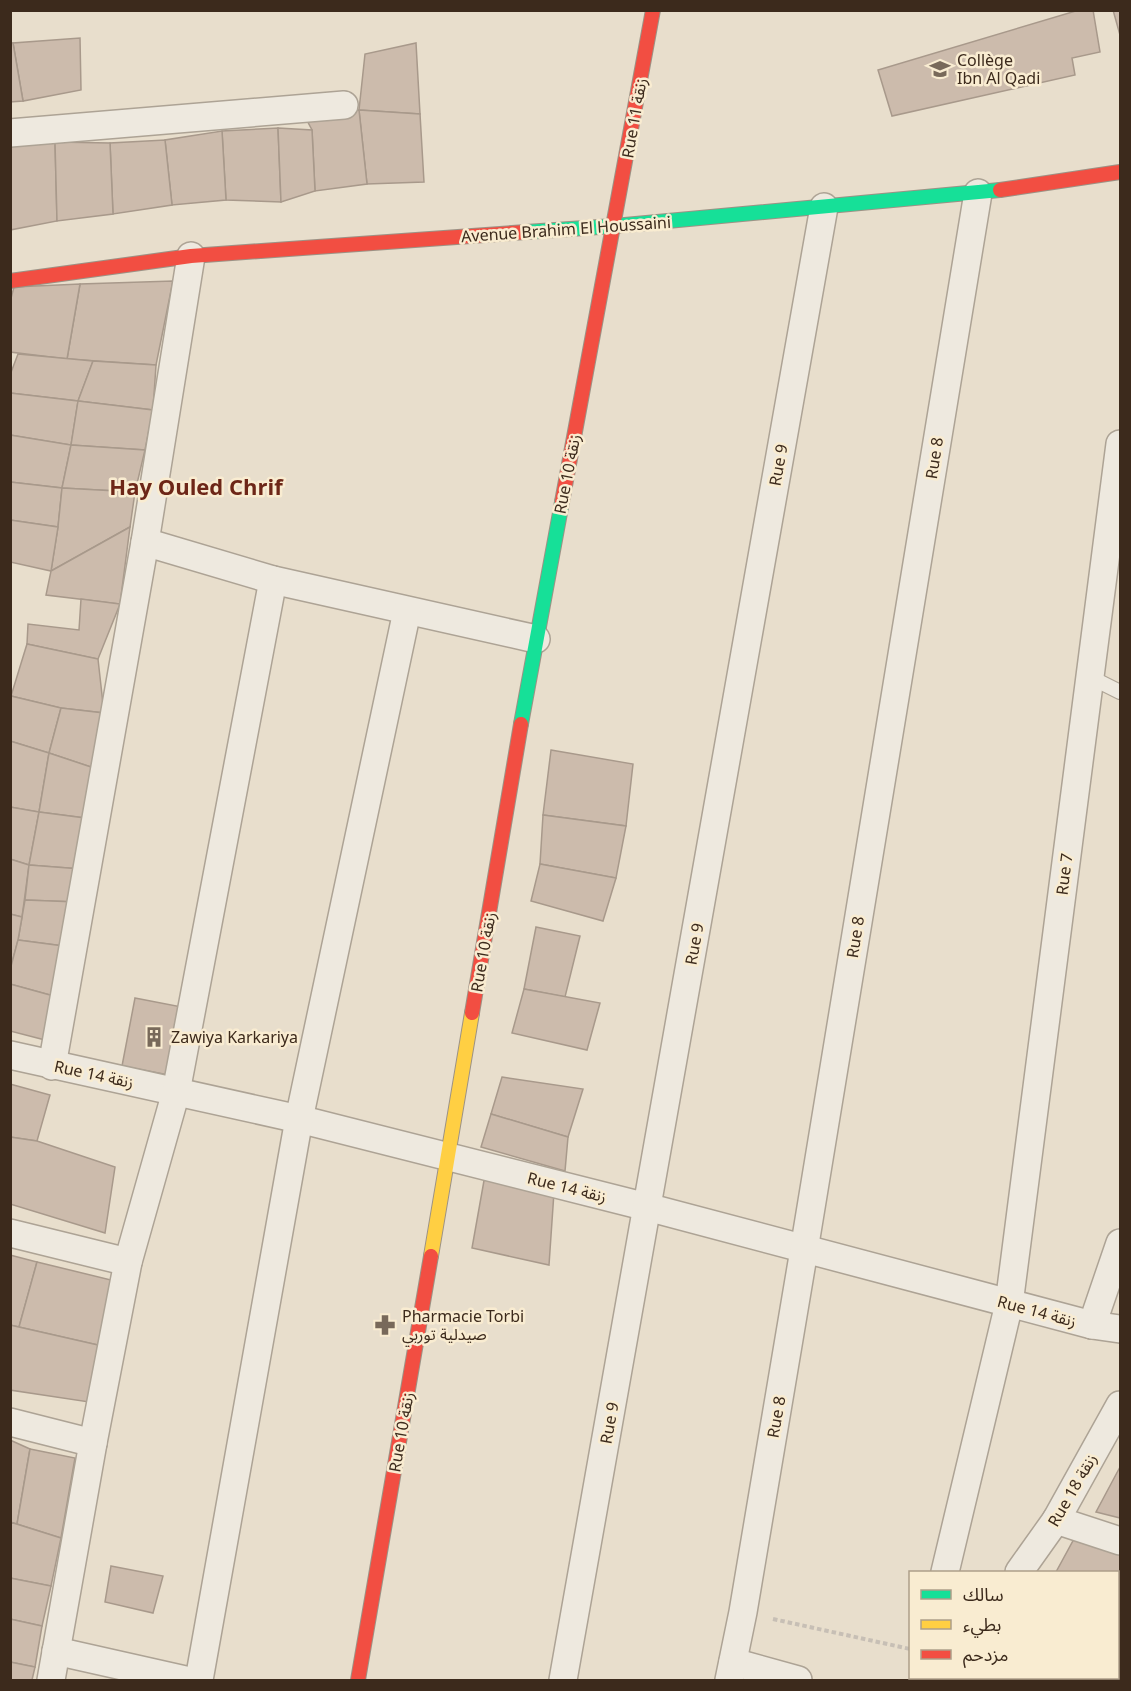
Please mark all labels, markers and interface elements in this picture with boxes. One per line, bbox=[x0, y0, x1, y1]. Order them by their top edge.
place label: Collège Ibn Al Qadi bbox=[957, 44, 1040, 96]
school or university icon: Collège Ibn Al Qadi bbox=[928, 57, 952, 81]
street label: Rue 11 زنقة bbox=[611, 75, 659, 161]
street label: Avenue Brahim El Houssaini bbox=[460, 206, 672, 254]
street label: Rue 10 زنقة bbox=[544, 431, 592, 517]
street label: Rue 8 bbox=[915, 435, 955, 482]
street label: Rue 9 bbox=[759, 441, 799, 489]
district label: Hay Ouled Chrif bbox=[109, 465, 284, 511]
street label: Rue 7 bbox=[1046, 851, 1084, 897]
street label: Rue 10 زنقة bbox=[460, 909, 508, 995]
street label: Rue 8 bbox=[836, 914, 876, 961]
street label: Rue 9 bbox=[675, 920, 715, 968]
place label: Zawiya Karkariya bbox=[171, 1021, 298, 1055]
building icon: Zawiya Karkariya bbox=[142, 1025, 166, 1049]
street label: Rue 14 زنقة bbox=[51, 1050, 137, 1100]
street label: Rue 14 زنقة bbox=[523, 1162, 610, 1214]
street label: Rue 14 زنقة bbox=[993, 1285, 1080, 1339]
place label: Pharmacie Torbi صيدلية توربي bbox=[402, 1300, 524, 1352]
pharmacy icon: Pharmacie Torbi صيدلية توربي bbox=[373, 1313, 397, 1337]
street label: Rue 10 زنقة bbox=[378, 1389, 426, 1475]
street label: Rue 8 bbox=[757, 1393, 797, 1441]
street label: Rue 9 bbox=[590, 1399, 630, 1447]
street label: Rue 18 زنقة bbox=[1038, 1447, 1108, 1534]
legend bbox=[909, 1571, 1119, 1679]
text: سالك bbox=[963, 1576, 1004, 1614]
text: بطيء bbox=[963, 1606, 1001, 1644]
text: مزدحم bbox=[963, 1636, 1008, 1674]

